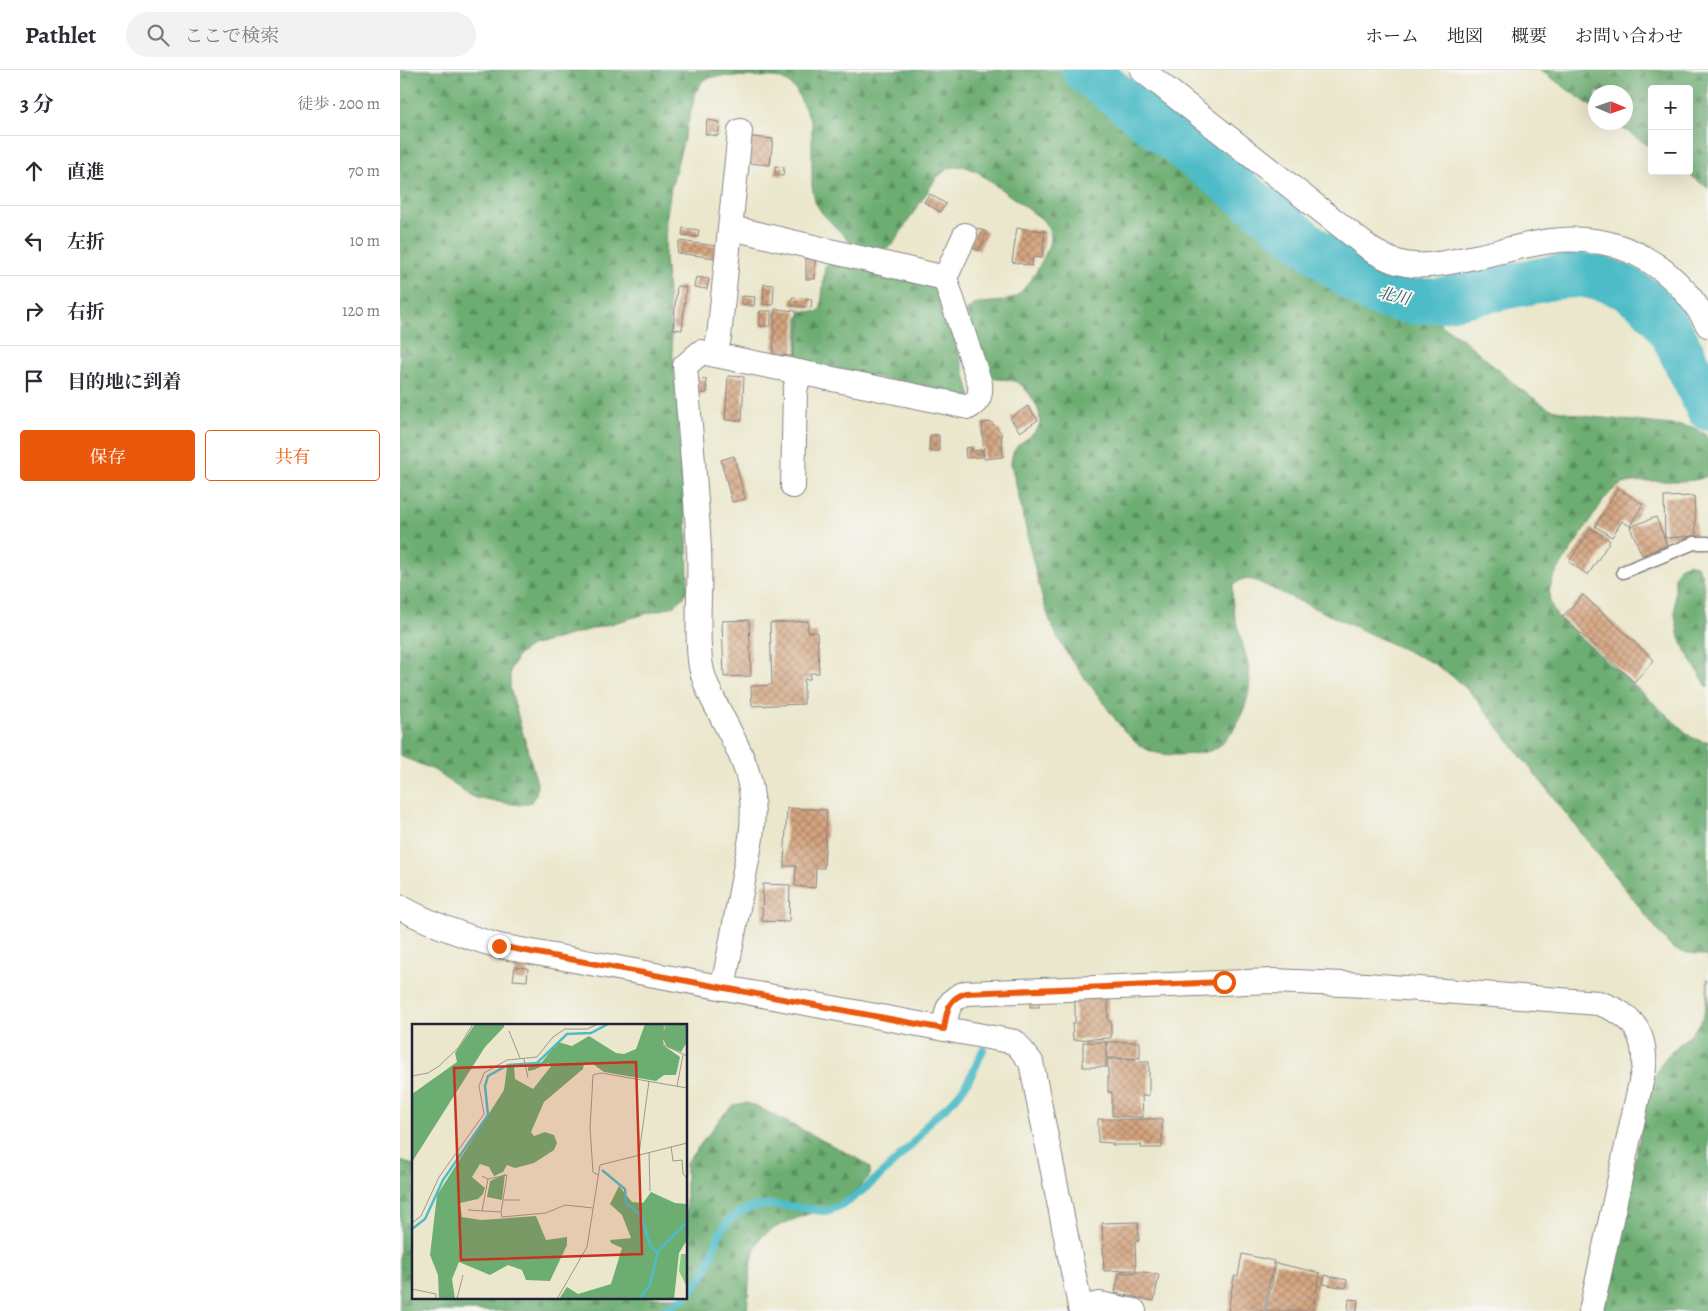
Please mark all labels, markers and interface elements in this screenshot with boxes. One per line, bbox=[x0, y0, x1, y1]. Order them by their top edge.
search box bbox=[126, 12, 476, 57]
text: Pathlet bbox=[25, 19, 96, 51]
icon: search bbox=[144, 21, 172, 49]
text: ここで検索 bbox=[184, 23, 279, 49]
text: ホーム bbox=[1365, 24, 1419, 48]
text: 地図 bbox=[1447, 24, 1483, 48]
text: 概要 bbox=[1511, 24, 1547, 48]
text: お問い合わせ bbox=[1575, 24, 1683, 48]
north arrow bbox=[1588, 85, 1633, 130]
map controls bbox=[1648, 85, 1693, 175]
button: + bbox=[1648, 85, 1693, 130]
text: 3 分 bbox=[20, 90, 54, 118]
text: 徒歩 · 200 m bbox=[297, 93, 380, 115]
button: − bbox=[1648, 130, 1693, 175]
icon: ahead bbox=[20, 157, 48, 185]
text: 直進 bbox=[67, 159, 105, 185]
text: 70 m bbox=[348, 160, 380, 182]
icon: left bbox=[20, 227, 48, 255]
text: 左折 bbox=[67, 229, 105, 255]
text: 10 m bbox=[350, 230, 380, 252]
water label: 北川 bbox=[1376, 281, 1414, 311]
icon: right bbox=[20, 297, 48, 325]
text: 右折 bbox=[67, 299, 105, 325]
text: 120 m bbox=[342, 300, 380, 322]
icon: arrive bbox=[20, 367, 48, 395]
text: 目的地に到着 bbox=[67, 369, 181, 395]
button: 保存 bbox=[20, 430, 195, 481]
button: 共有 bbox=[205, 430, 380, 481]
route end bbox=[488, 935, 511, 958]
route start bbox=[1213, 971, 1236, 994]
inset map bbox=[412, 1024, 688, 1298]

